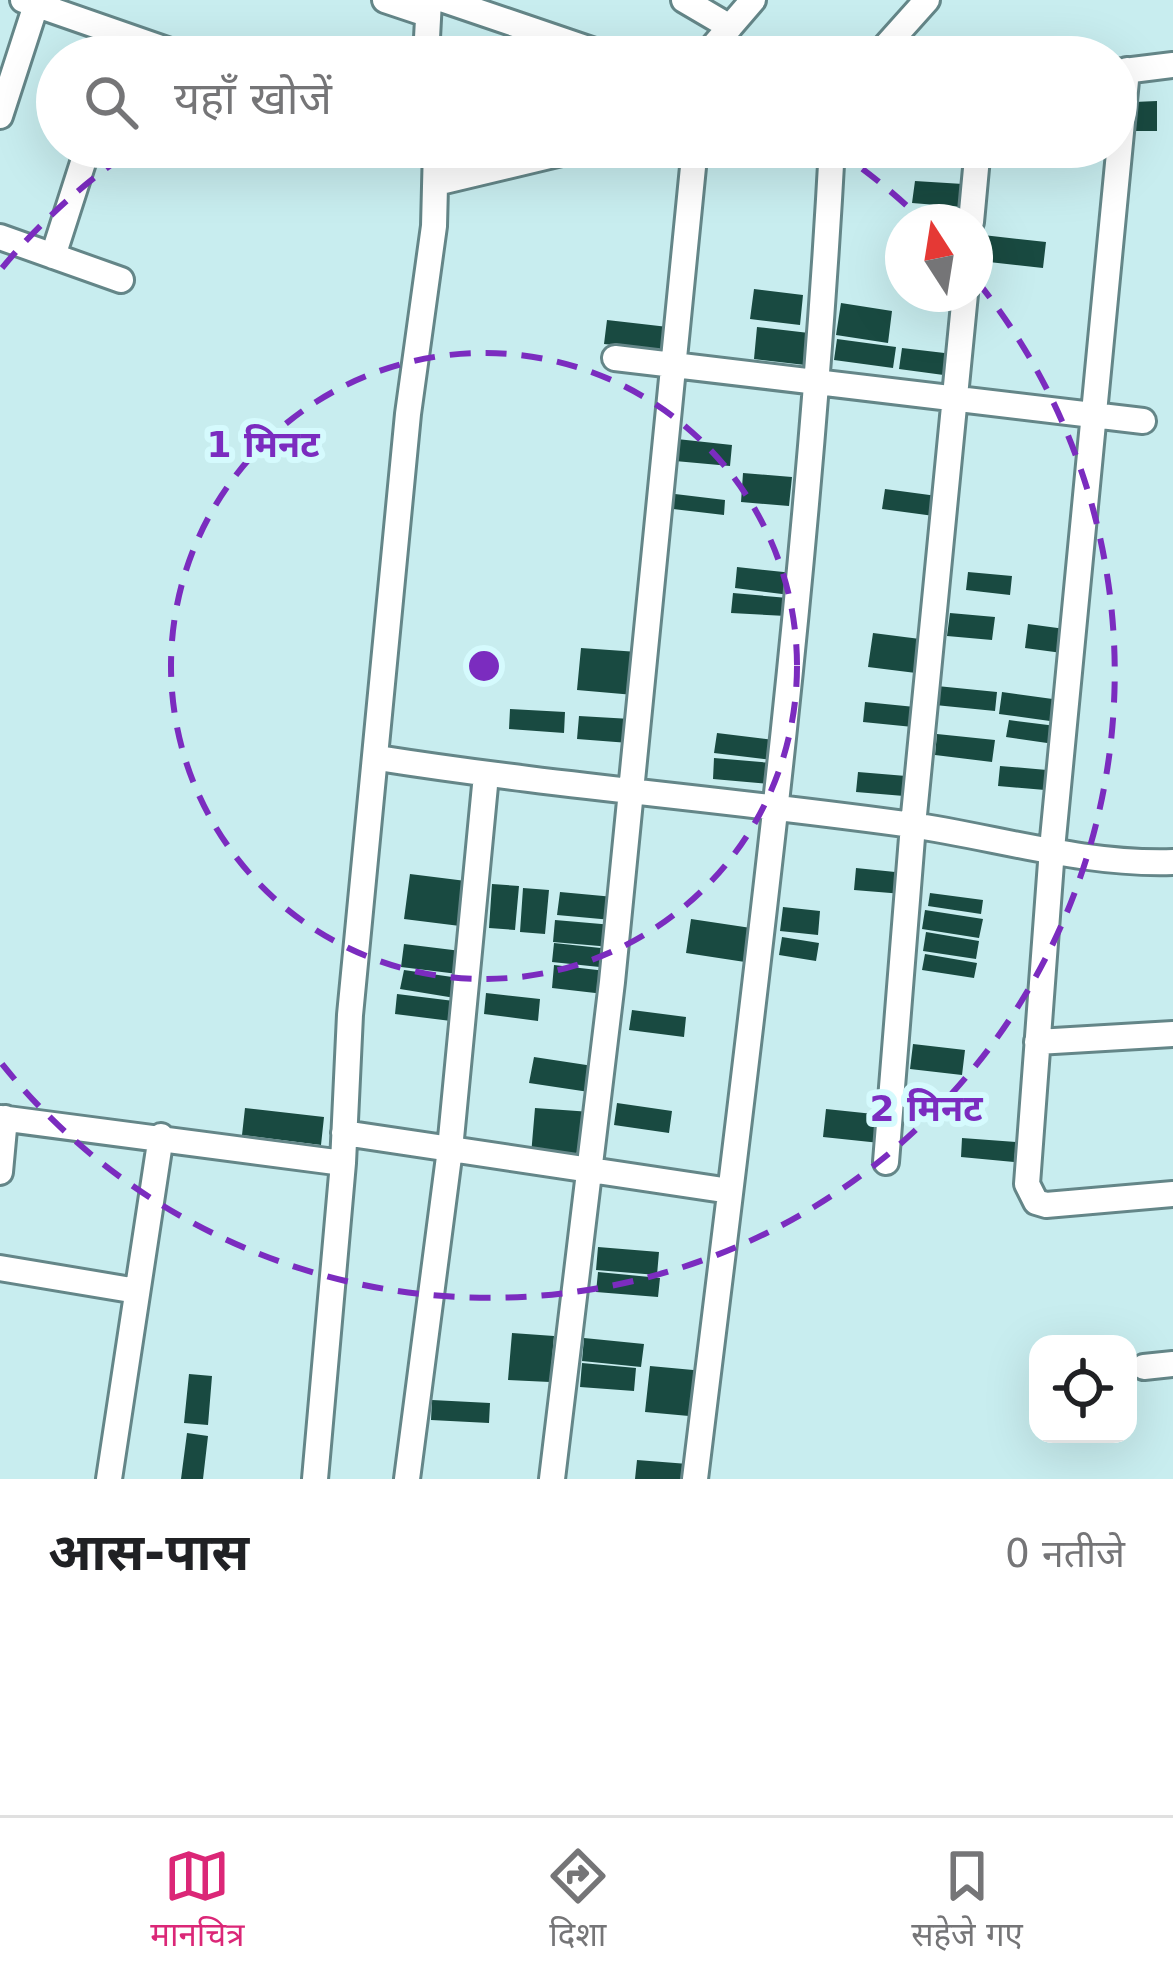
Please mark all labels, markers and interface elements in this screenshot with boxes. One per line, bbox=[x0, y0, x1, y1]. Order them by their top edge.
search box bbox=[36, 36, 1137, 168]
icon: search bbox=[78, 69, 144, 135]
text: यहाँ खोजें bbox=[174, 72, 332, 125]
north arrow bbox=[885, 204, 993, 312]
text: 1 मिनट bbox=[206, 424, 320, 465]
centre of rings bbox=[463, 645, 505, 687]
text: 2 मिनट bbox=[869, 1088, 983, 1129]
map controls bbox=[1029, 1335, 1137, 1443]
button: locate bbox=[1029, 1335, 1137, 1443]
text: आस-पास bbox=[48, 1523, 249, 1582]
text: 0 नतीजे bbox=[1005, 1531, 1125, 1576]
tab: मानचित्र bbox=[150, 1843, 245, 1959]
tab: दिशा bbox=[545, 1843, 611, 1959]
tab: सहेजे गए bbox=[911, 1843, 1023, 1959]

